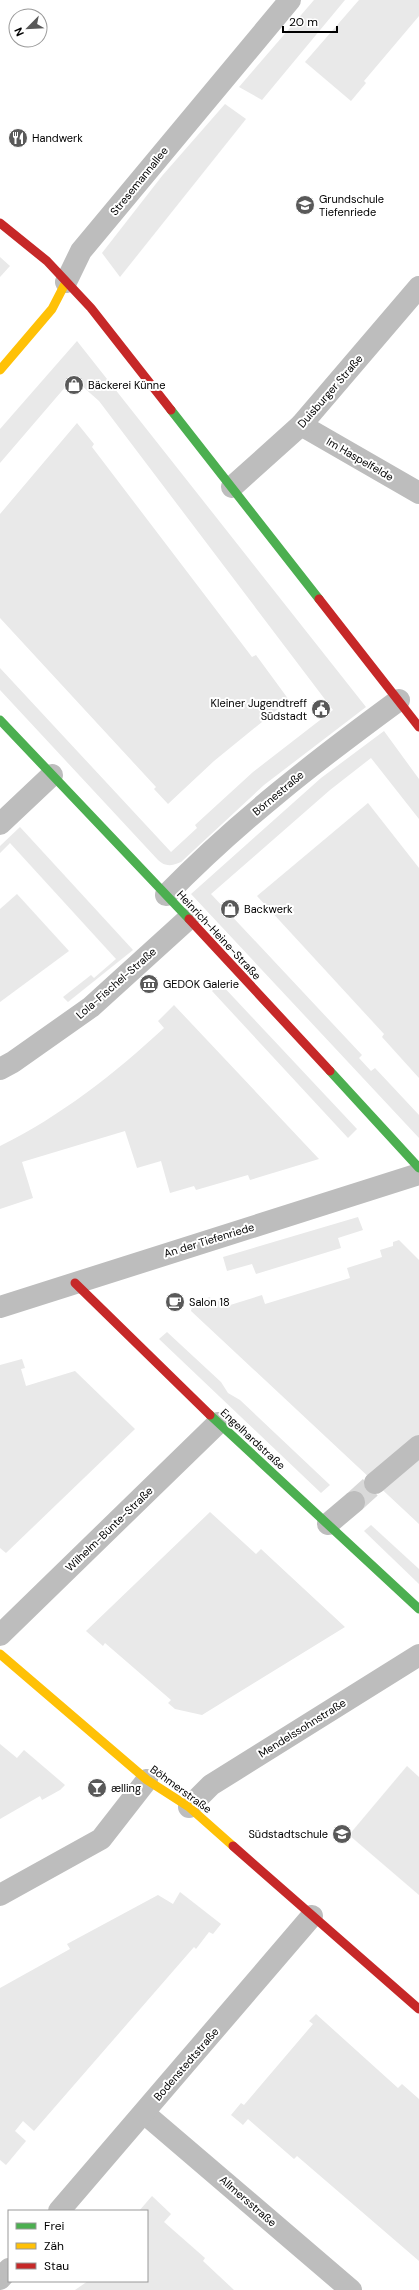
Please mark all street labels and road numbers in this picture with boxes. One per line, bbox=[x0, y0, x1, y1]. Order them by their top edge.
street label: Stresemannallee bbox=[107, 144, 171, 218]
street label: Duisburger Straße bbox=[294, 352, 366, 430]
street label: Im Haspelfelde bbox=[324, 434, 396, 484]
street label: Börnestraße bbox=[249, 767, 307, 819]
street label: Heinrich-Heine-Straße bbox=[174, 887, 264, 983]
street label: Lola-Fischel-Straße bbox=[73, 944, 159, 1022]
street label: An der Tiefenriede bbox=[162, 1220, 256, 1260]
street label: Engelhardstraße bbox=[218, 1405, 288, 1473]
street label: Wilhelm-Bünte-Straße bbox=[62, 1484, 156, 1574]
street label: Mendelssohnstraße bbox=[256, 1695, 348, 1761]
street label: Böhmerstraße bbox=[148, 1762, 214, 1816]
street label: Bodenstedtstraße bbox=[150, 2024, 222, 2104]
street label: Allmersstraße bbox=[217, 2172, 279, 2230]

